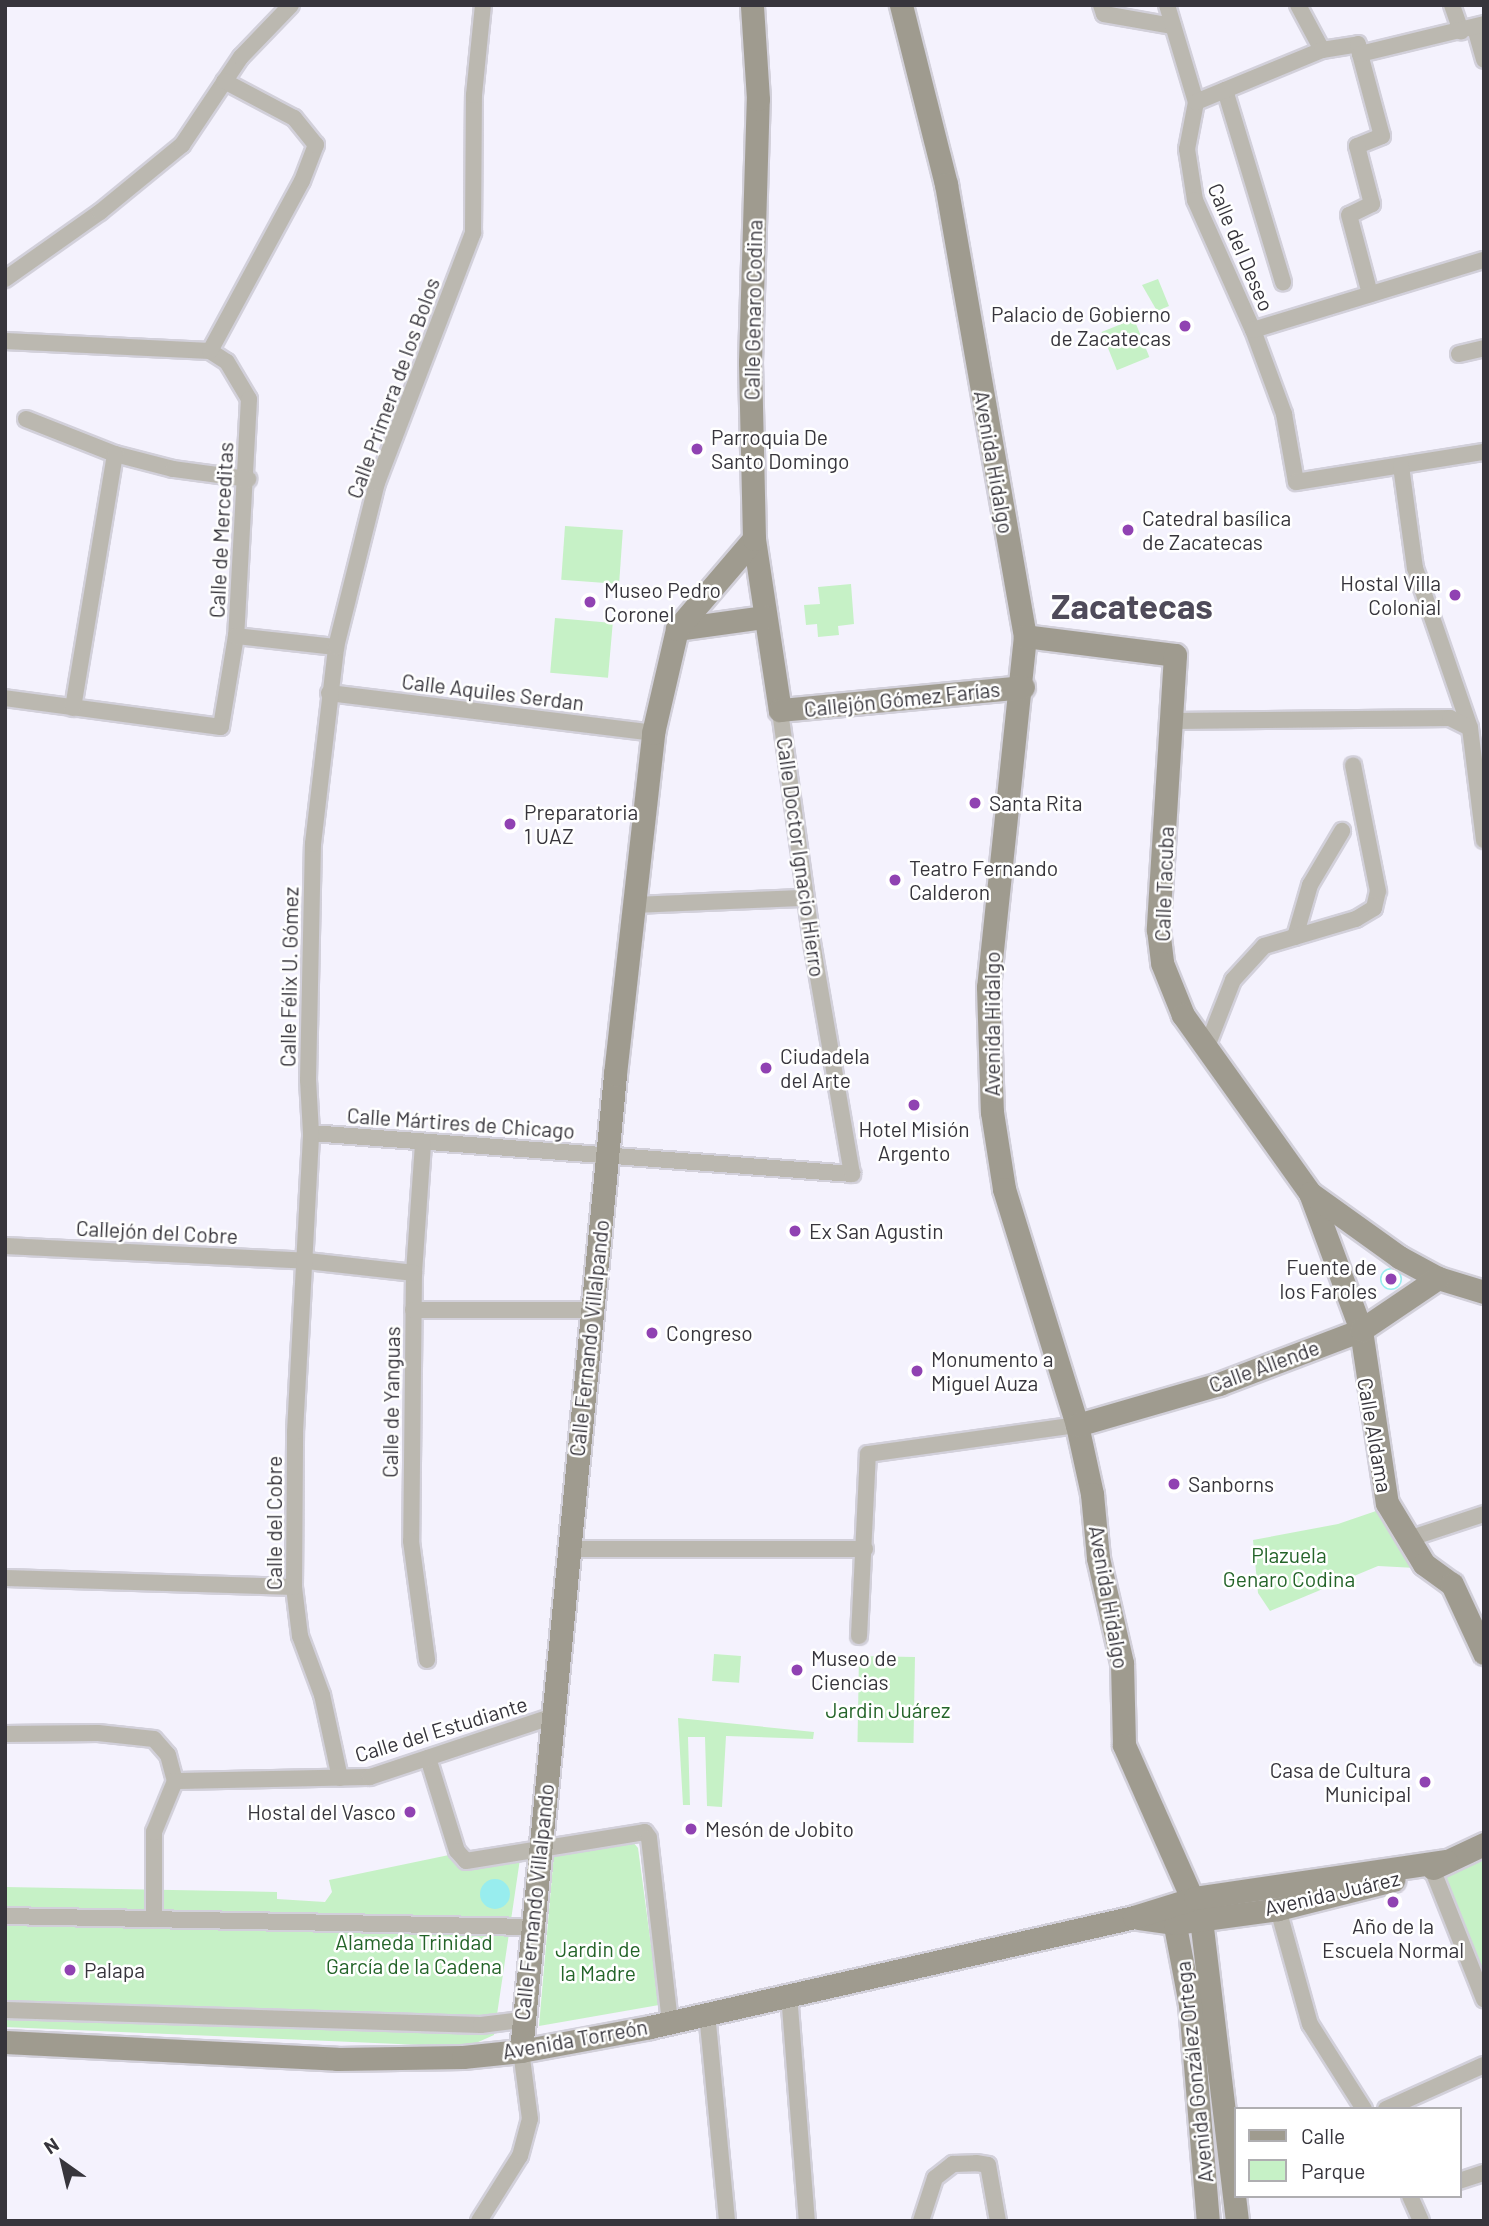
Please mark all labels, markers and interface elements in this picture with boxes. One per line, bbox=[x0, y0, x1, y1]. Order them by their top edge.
street label: Calle del Deseo bbox=[1203, 179, 1279, 315]
street label: Calle Genaro Codina bbox=[739, 219, 767, 401]
street label: Calle Primera de los Bolos bbox=[341, 274, 445, 502]
place label: Palacio de Gobierno de Zacatecas bbox=[991, 301, 1171, 351]
marker: Palacio de Gobierno de Zacatecas bbox=[1177, 318, 1193, 334]
street label: Avenida Hidalgo bbox=[969, 388, 1019, 536]
place label: Parroquia De Santo Domingo bbox=[711, 424, 849, 474]
street label: Calle de Merceditas bbox=[204, 441, 238, 619]
marker: Parroquia De Santo Domingo bbox=[689, 441, 705, 457]
place label: Catedral basílica de Zacatecas bbox=[1142, 505, 1291, 555]
marker: Catedral basílica de Zacatecas bbox=[1120, 522, 1136, 538]
place label: Hostal Villa Colonial bbox=[1340, 570, 1441, 620]
place label: Museo Pedro Coronel bbox=[604, 577, 721, 627]
district label: Zacatecas bbox=[1051, 584, 1213, 626]
marker: Hostal Villa Colonial bbox=[1447, 587, 1463, 603]
marker: Museo Pedro Coronel bbox=[582, 594, 598, 610]
street label: Calle Aquiles Serdan bbox=[400, 668, 586, 716]
street label: Callejón Gómez Farías bbox=[803, 676, 1001, 722]
street label: Calle Doctor Ignacio Hierro bbox=[772, 735, 830, 979]
place label: Santa Rita bbox=[989, 790, 1082, 816]
marker: Santa Rita bbox=[967, 795, 983, 811]
place label: Preparatoria 1 UAZ bbox=[524, 799, 638, 849]
marker: Preparatoria 1 UAZ bbox=[502, 816, 518, 832]
street label: Calle Tacuba bbox=[1149, 826, 1179, 942]
place label: Teatro Fernando Calderon bbox=[909, 855, 1058, 905]
marker: Teatro Fernando Calderon bbox=[887, 872, 903, 888]
street label: Calle Félix U. Gómez bbox=[275, 887, 303, 1067]
street label: Avenida Hidalgo bbox=[979, 952, 1005, 1096]
place label: Ciudadela del Arte bbox=[780, 1043, 870, 1093]
marker: Ciudadela del Arte bbox=[758, 1060, 774, 1076]
marker: Hotel Misión Argento bbox=[906, 1097, 922, 1113]
street label: Calle Mártires de Chicago bbox=[346, 1102, 576, 1144]
place label: Hotel Misión Argento bbox=[858, 1116, 970, 1166]
street label: Callejón del Cobre bbox=[75, 1215, 239, 1249]
street label: Calle Fernando Villalpando bbox=[564, 1218, 614, 1458]
place label: Ex San Agustin bbox=[809, 1218, 944, 1244]
marker: Ex San Agustin bbox=[787, 1223, 803, 1239]
place label: Fuente de los Faroles bbox=[1280, 1254, 1377, 1304]
marker: Fuente de los Faroles bbox=[1383, 1271, 1399, 1287]
place label: Congreso bbox=[666, 1320, 753, 1346]
marker: Congreso bbox=[644, 1325, 660, 1341]
street label: Calle de Yanguas bbox=[377, 1326, 405, 1478]
street label: Calle Allende bbox=[1205, 1334, 1323, 1398]
place label: Monumento a Miguel Auza bbox=[931, 1346, 1053, 1396]
marker: Monumento a Miguel Auza bbox=[909, 1363, 925, 1379]
street label: Calle Aldama bbox=[1352, 1376, 1398, 1494]
street label: Calle del Cobre bbox=[261, 1456, 287, 1590]
place label: Sanborns bbox=[1188, 1471, 1274, 1497]
marker: Sanborns bbox=[1166, 1476, 1182, 1492]
street label: Avenida Hidalgo bbox=[1084, 1523, 1134, 1671]
park label: Plazuela Genaro Codina bbox=[1223, 1542, 1355, 1592]
place label: Museo de Ciencias bbox=[811, 1645, 897, 1695]
marker: Museo de Ciencias bbox=[789, 1662, 805, 1678]
street label: Calle del Estudiante bbox=[352, 1691, 530, 1767]
park label: Jardin Juárez bbox=[826, 1697, 950, 1723]
place label: Casa de Cultura Municipal bbox=[1270, 1757, 1411, 1807]
marker: Casa de Cultura Municipal bbox=[1417, 1774, 1433, 1790]
street label: Calle Fernando Villalpando bbox=[509, 1782, 559, 2022]
place label: Hostal del Vasco bbox=[247, 1799, 396, 1825]
marker: Hostal del Vasco bbox=[402, 1804, 418, 1820]
place label: Mesón de Jobito bbox=[705, 1816, 854, 1842]
marker: Mesón de Jobito bbox=[683, 1821, 699, 1837]
street label: Avenida Juárez bbox=[1262, 1865, 1402, 1921]
marker: Año de la Escuela Normal bbox=[1385, 1894, 1401, 1910]
place label: Año de la Escuela Normal bbox=[1322, 1913, 1464, 1963]
park label: Alameda Trinidad García de la Cadena bbox=[326, 1929, 502, 1979]
park label: Jardin de la Madre bbox=[555, 1936, 641, 1986]
place label: Palapa bbox=[84, 1957, 145, 1983]
street label: Avenida González Ortega bbox=[1170, 1960, 1218, 2184]
marker: Palapa bbox=[62, 1962, 78, 1978]
street label: Avenida Torreón bbox=[500, 2014, 650, 2064]
legend bbox=[1234, 2107, 1461, 2198]
text: Calle bbox=[1301, 2123, 1345, 2148]
north arrow bbox=[28, 2128, 98, 2198]
text: N bbox=[39, 2132, 63, 2158]
text: Parque bbox=[1301, 2158, 1366, 2183]

